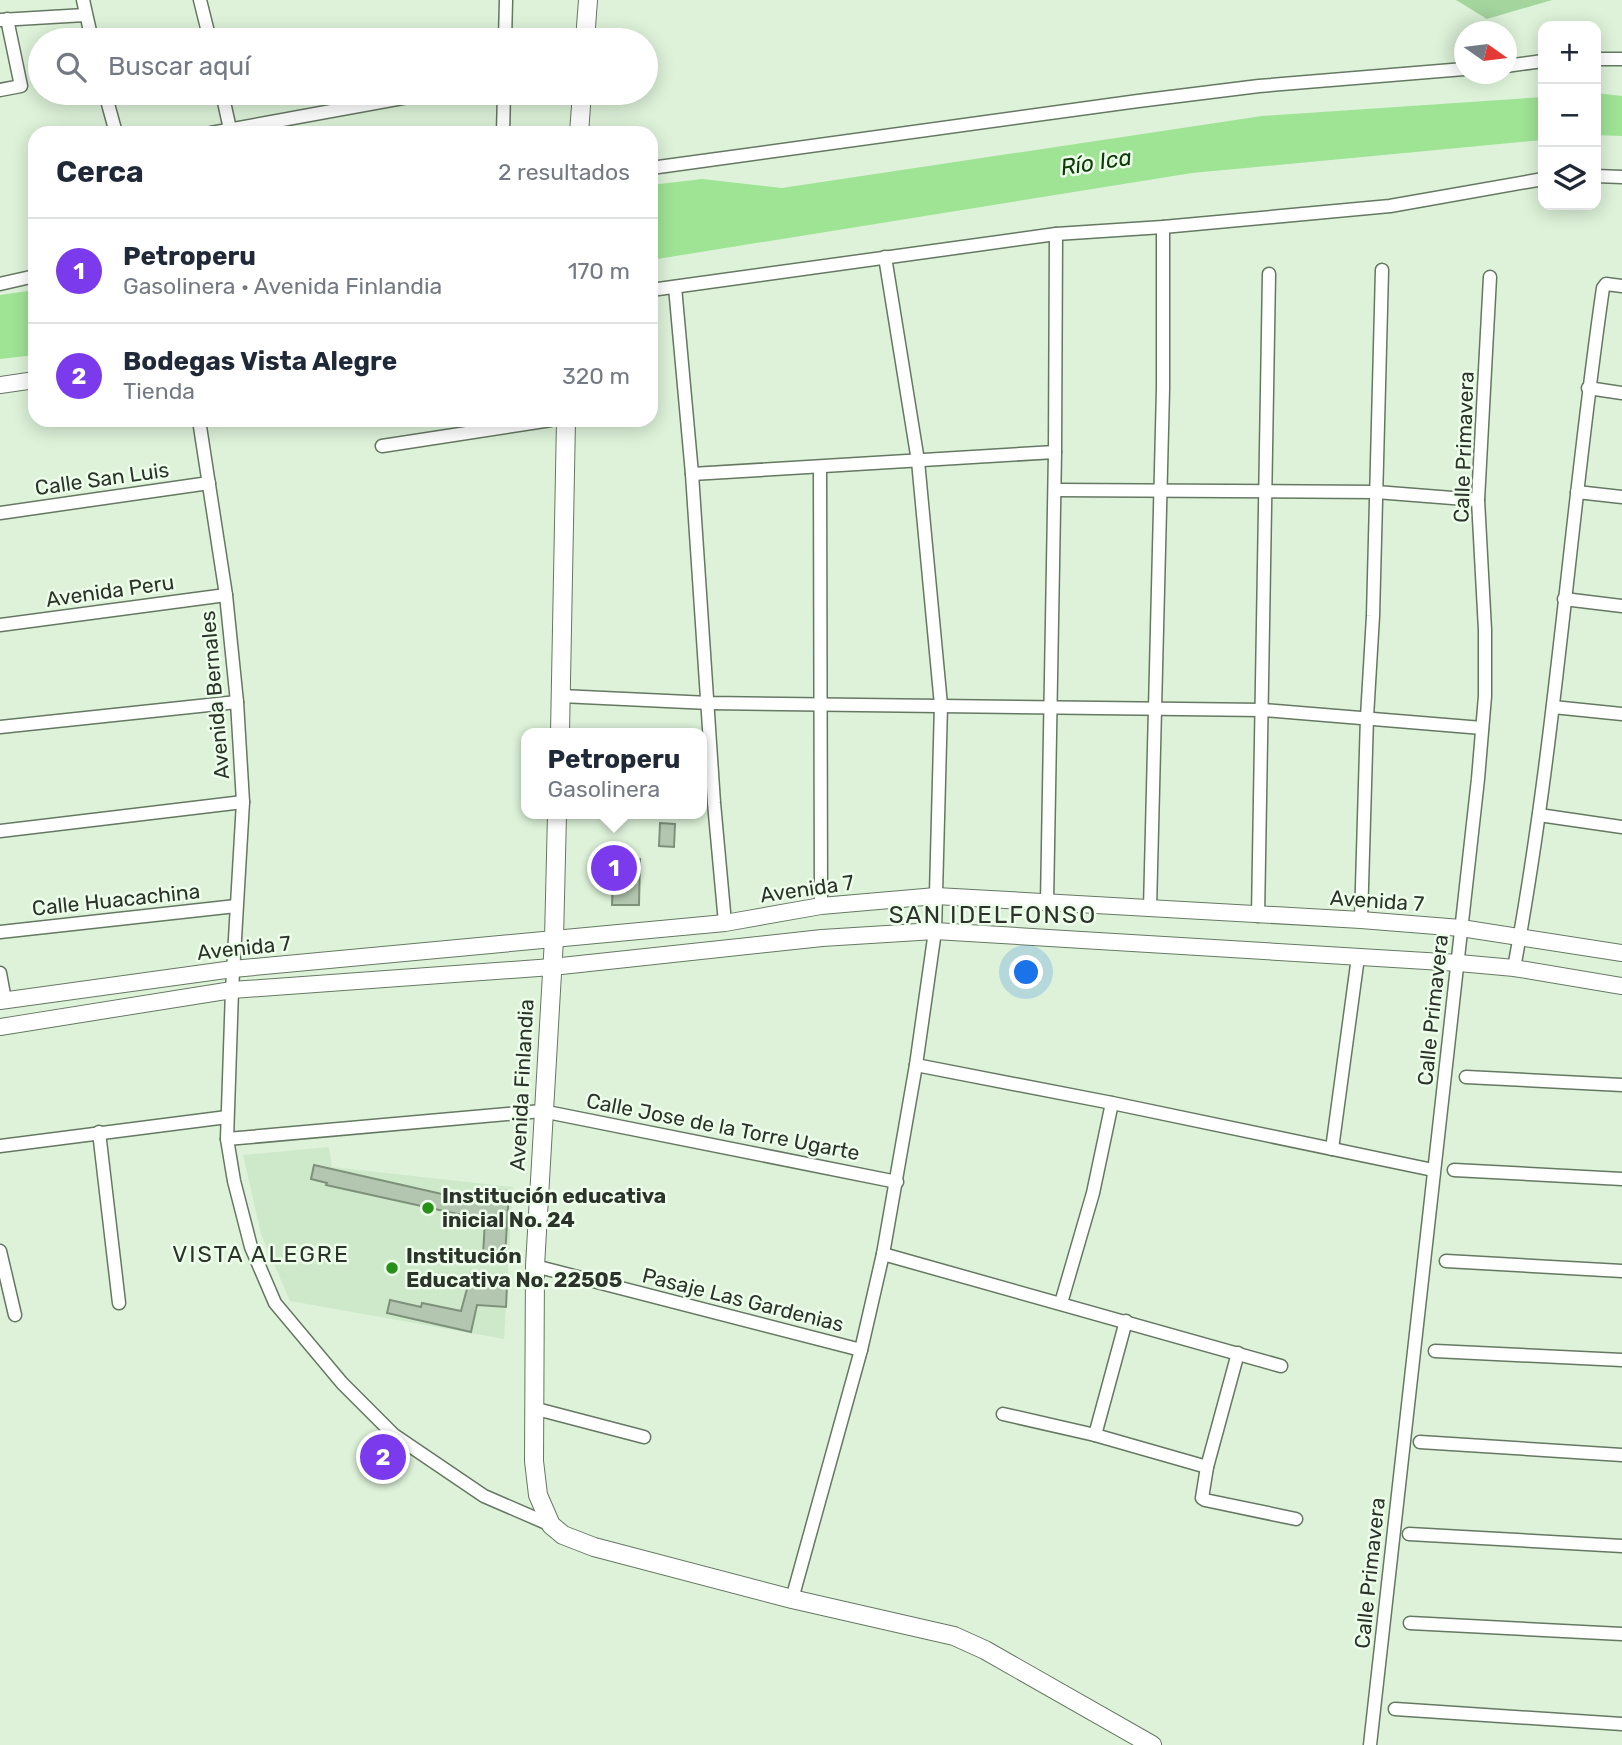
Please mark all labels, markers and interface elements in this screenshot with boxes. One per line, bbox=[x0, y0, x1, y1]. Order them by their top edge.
north arrow bbox=[1454, 21, 1517, 84]
map controls bbox=[1538, 21, 1601, 210]
button: + bbox=[1538, 21, 1601, 84]
search box bbox=[28, 28, 658, 105]
icon: search bbox=[52, 48, 90, 86]
text: Buscar aquí bbox=[108, 51, 250, 82]
button: − bbox=[1538, 84, 1601, 147]
water label: Río Ica bbox=[1058, 143, 1134, 181]
button: layers bbox=[1538, 147, 1601, 210]
text: Cerca bbox=[56, 154, 144, 190]
text: 2 resultados bbox=[498, 158, 630, 186]
text: Petroperu bbox=[123, 241, 256, 272]
text: 1 bbox=[73, 257, 85, 285]
text: 170 m bbox=[568, 257, 630, 285]
text: Gasolinera · Avenida Finlandia bbox=[123, 272, 442, 300]
text: Bodegas Vista Alegre bbox=[123, 346, 397, 377]
text: 2 bbox=[72, 362, 86, 390]
text: 320 m bbox=[562, 362, 630, 390]
street label: Calle Primavera bbox=[1448, 371, 1479, 523]
text: Tienda bbox=[123, 377, 195, 405]
street label: Calle San Luis bbox=[33, 457, 171, 500]
street label: Avenida Peru bbox=[44, 569, 176, 612]
street label: Avenida Bernales bbox=[195, 610, 234, 780]
popup bbox=[521, 728, 707, 819]
text: Petroperu bbox=[548, 744, 680, 775]
text: Gasolinera bbox=[548, 775, 660, 803]
pin: 1 bbox=[591, 842, 637, 894]
street label: Avenida 7 bbox=[759, 870, 856, 907]
street label: Calle Huacachina bbox=[31, 878, 201, 921]
street label: Avenida 7 bbox=[1329, 885, 1425, 916]
district label: SAN IDELFONSO bbox=[889, 901, 1097, 929]
street label: Avenida 7 bbox=[196, 930, 292, 965]
street label: Calle Primavera bbox=[1412, 933, 1453, 1087]
your location bbox=[1009, 955, 1043, 989]
street label: Avenida Finlandia bbox=[505, 998, 538, 1172]
street label: Calle Jose de la Torre Ugarte bbox=[584, 1088, 862, 1165]
place label: Institución educativa inicial No. 24 bbox=[442, 1183, 666, 1232]
marker: Institución educativa inicial No. 24 bbox=[420, 1200, 436, 1216]
district label: VISTA ALEGRE bbox=[172, 1240, 350, 1268]
place label: Institución Educativa No. 22505 bbox=[406, 1243, 622, 1292]
marker: Institución Educativa No. 22505 bbox=[384, 1260, 400, 1276]
street label: Pasaje Las Gardenias bbox=[640, 1262, 847, 1337]
pin: 2 bbox=[360, 1431, 406, 1483]
street label: Calle Primavera bbox=[1349, 1496, 1390, 1650]

